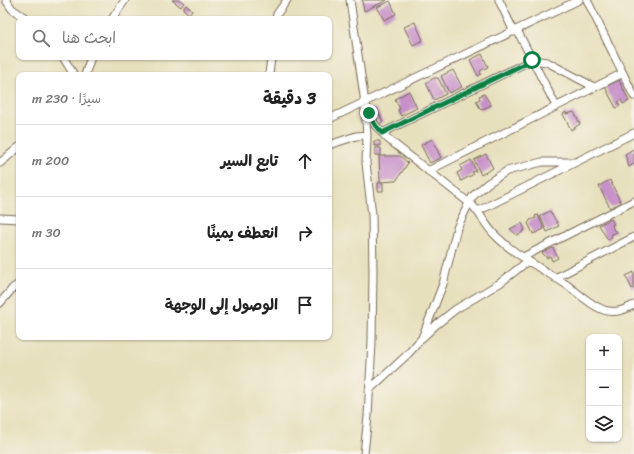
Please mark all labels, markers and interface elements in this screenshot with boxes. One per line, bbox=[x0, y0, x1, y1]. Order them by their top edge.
search box bbox=[16, 16, 332, 60]
text: ابحث هنا bbox=[62, 25, 116, 51]
icon: search bbox=[30, 27, 52, 49]
route start bbox=[523, 51, 541, 69]
text: 3 دقيقة bbox=[263, 83, 316, 113]
text: سيرًا · 230 m bbox=[32, 87, 101, 110]
route end bbox=[360, 104, 378, 122]
text: تابع السير bbox=[221, 148, 278, 174]
text: 200 m bbox=[32, 149, 69, 172]
icon: ahead bbox=[294, 150, 316, 172]
text: انعطف يمينًا bbox=[207, 220, 278, 246]
text: 30 m bbox=[32, 221, 61, 244]
icon: right bbox=[294, 222, 316, 244]
text: الوصول إلى الوجهة bbox=[165, 292, 278, 318]
icon: arrive bbox=[294, 294, 316, 316]
map controls bbox=[586, 334, 622, 442]
button: + bbox=[586, 334, 622, 370]
button: − bbox=[586, 370, 622, 406]
button: layers bbox=[586, 406, 622, 442]

